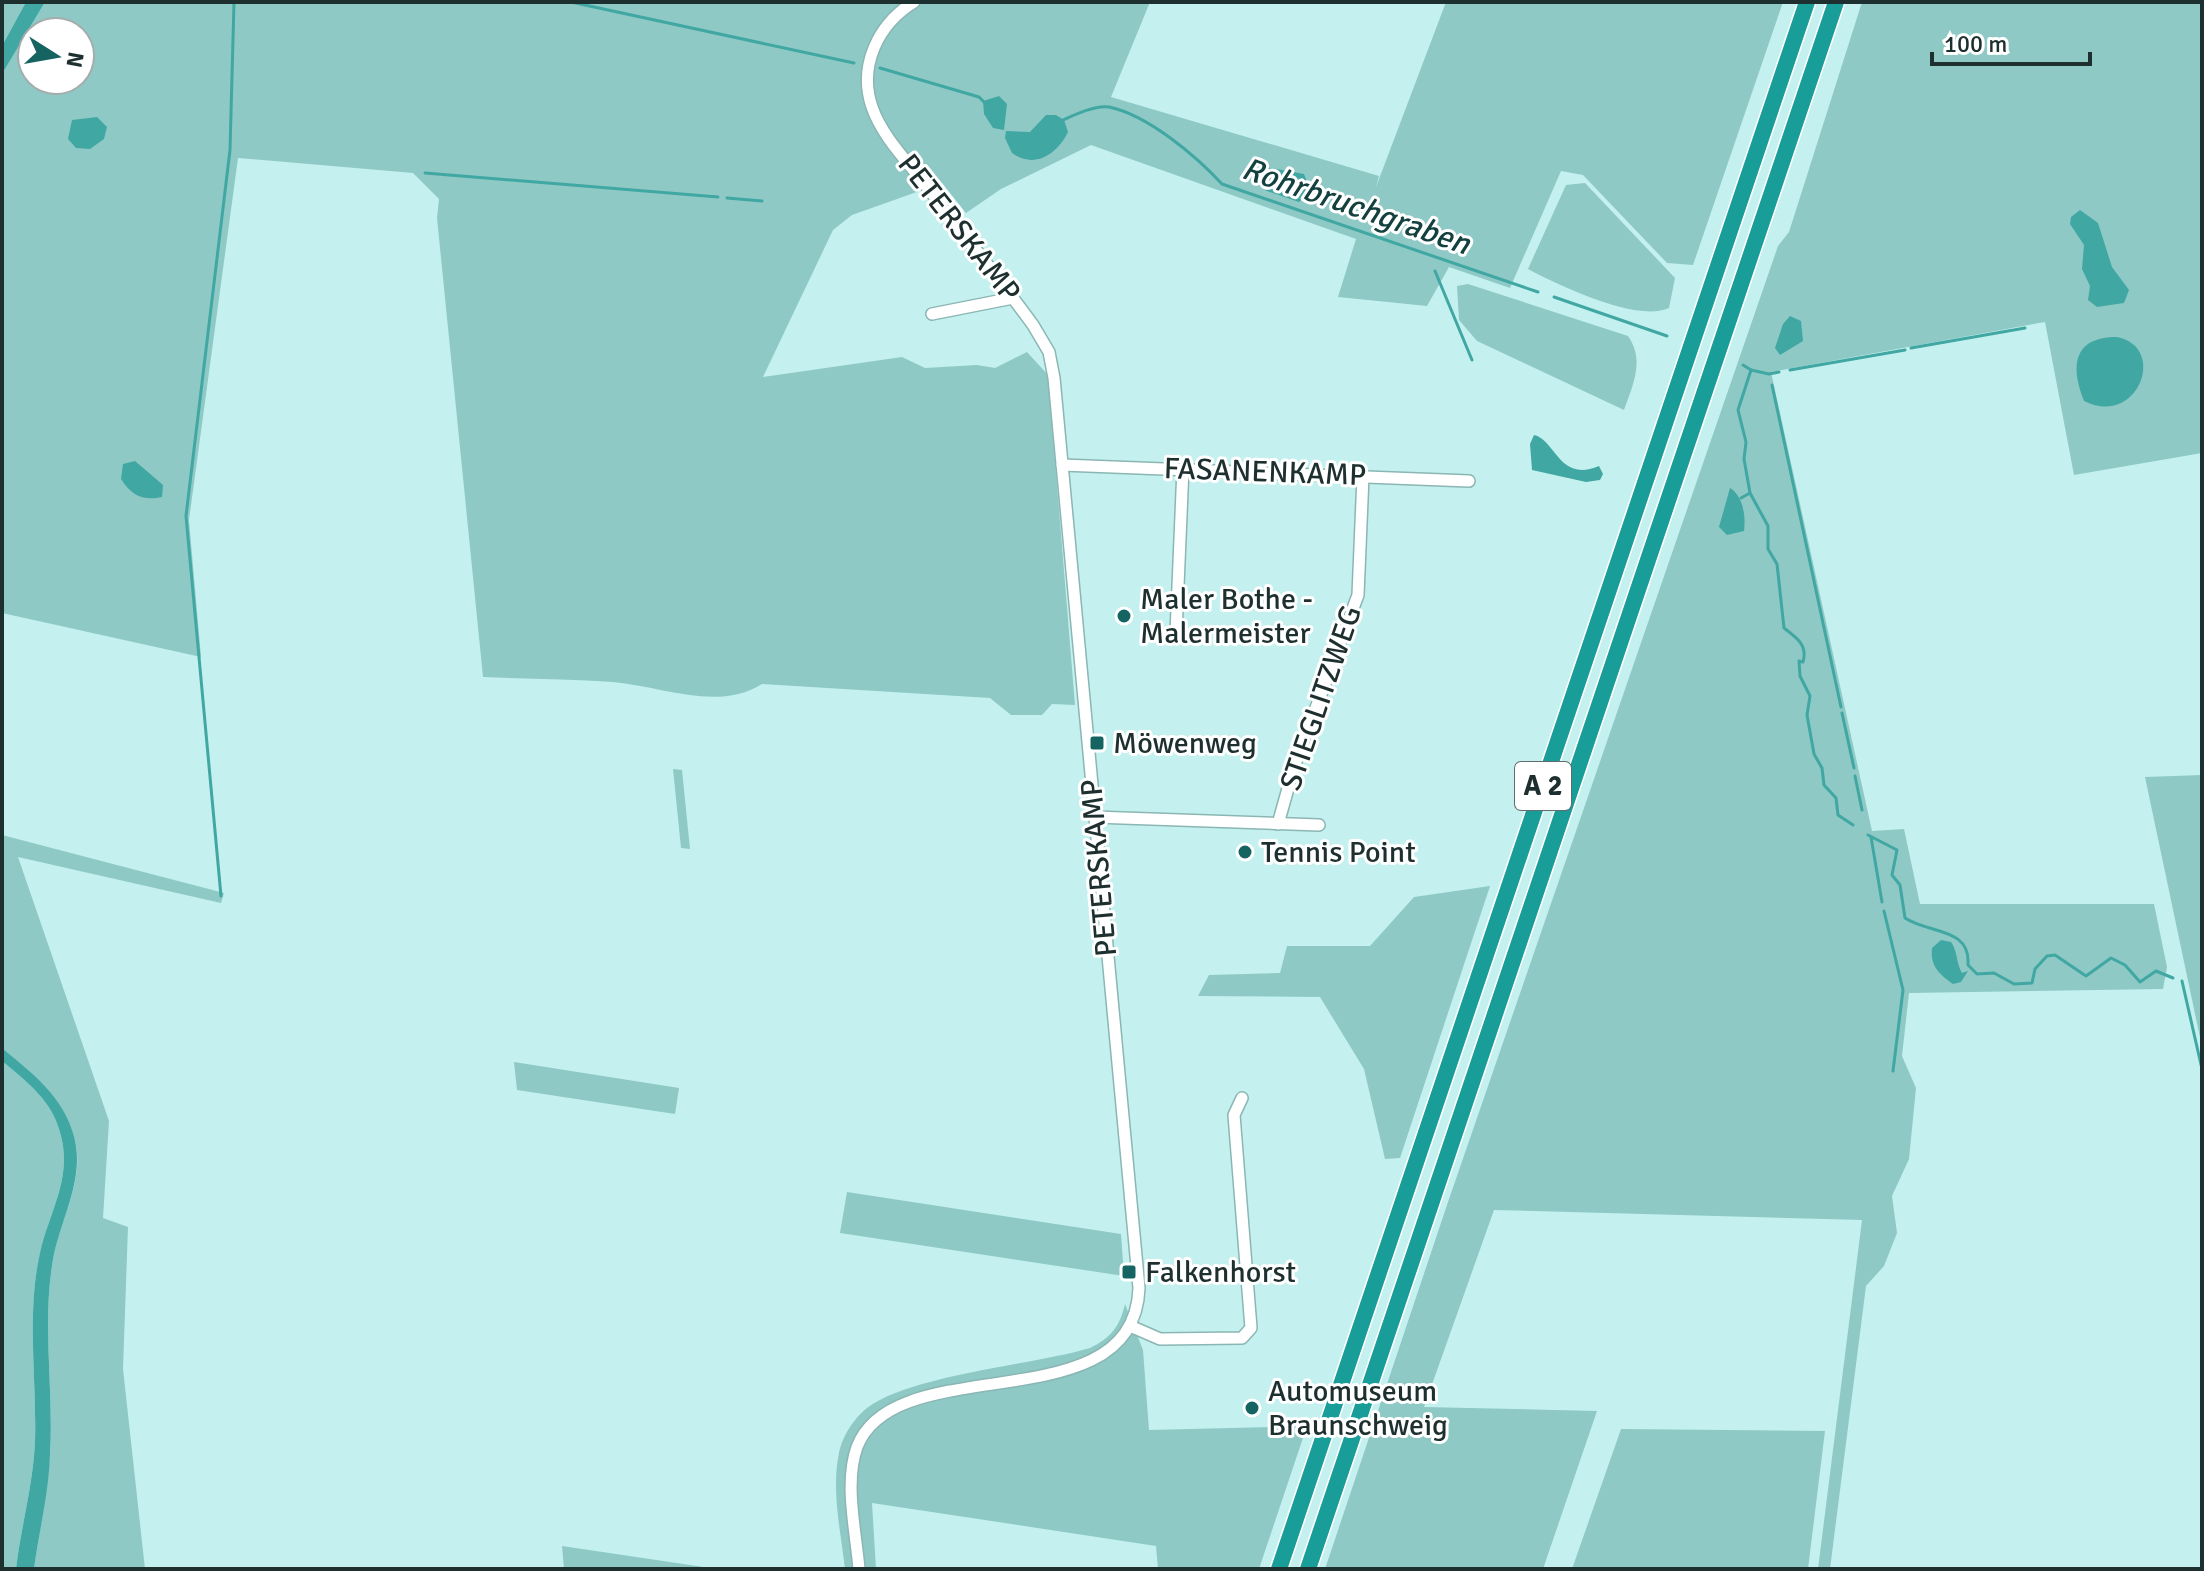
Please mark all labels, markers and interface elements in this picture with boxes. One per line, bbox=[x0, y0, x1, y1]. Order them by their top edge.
north arrow bbox=[16, 16, 96, 96]
scale bar bbox=[1932, 16, 2090, 66]
text: 100 m bbox=[1944, 29, 2007, 59]
text: N bbox=[60, 50, 90, 70]
street label: PETERSKAMP bbox=[890, 147, 1028, 309]
water label: Rohrbruchgraben bbox=[1237, 149, 1476, 264]
street label: FASANENKAMP bbox=[1163, 450, 1367, 494]
place label: Maler Bothe - Malermeister bbox=[1140, 581, 1313, 652]
street label: STIEGLITZWEG bbox=[1272, 601, 1370, 795]
marker: Maler Bothe - Malermeister bbox=[1115, 607, 1133, 625]
place label: Möwenweg bbox=[1113, 725, 1257, 762]
marker: Möwenweg bbox=[1088, 734, 1106, 752]
road number: A 2 bbox=[1515, 762, 1571, 810]
street label: PETERSKAMP bbox=[1073, 778, 1125, 958]
place label: Tennis Point bbox=[1261, 834, 1416, 871]
marker: Tennis Point bbox=[1236, 843, 1254, 861]
place label: Falkenhorst bbox=[1145, 1254, 1296, 1291]
marker: Falkenhorst bbox=[1120, 1263, 1138, 1281]
place label: Automuseum Braunschweig bbox=[1268, 1373, 1448, 1444]
marker: Automuseum Braunschweig bbox=[1243, 1399, 1261, 1417]

